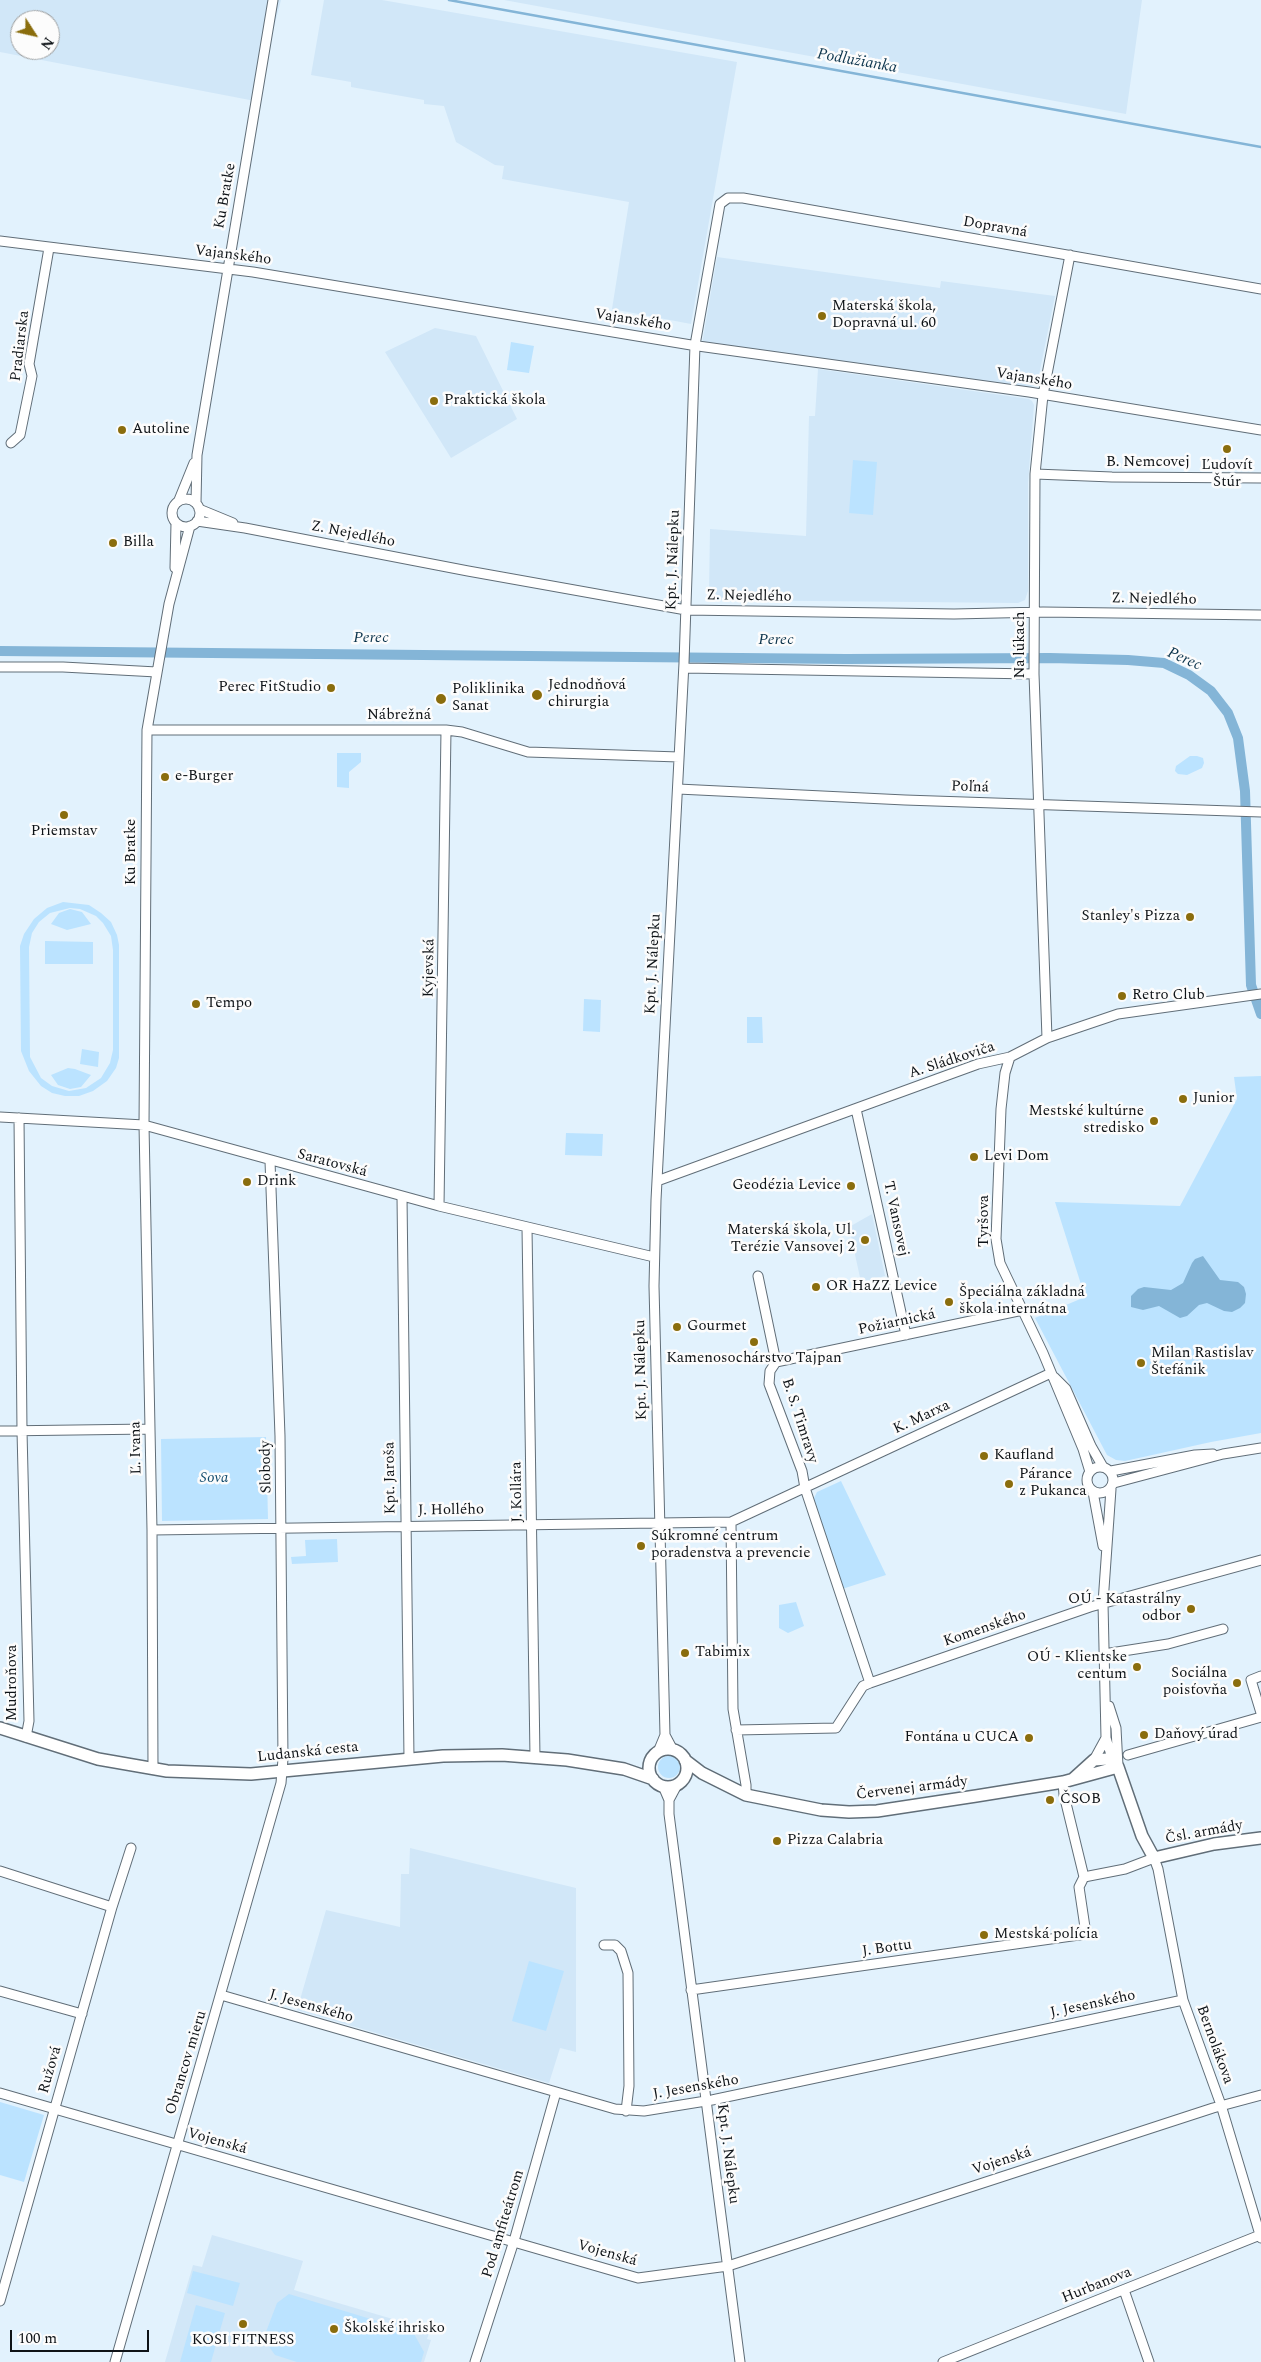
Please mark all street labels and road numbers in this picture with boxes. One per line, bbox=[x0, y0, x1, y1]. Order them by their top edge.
street label: Ku Bratke bbox=[211, 162, 241, 230]
street label: Dopravná bbox=[961, 214, 1029, 242]
street label: Vajanského bbox=[194, 242, 272, 270]
street label: Vajanského bbox=[594, 306, 672, 336]
street label: Pradiarska bbox=[8, 310, 34, 382]
street label: Vajanského bbox=[995, 365, 1073, 395]
street label: B. Nemcovej bbox=[1106, 454, 1190, 472]
street label: Kpt. J. Nálepku bbox=[663, 509, 685, 611]
street label: Z. Nejedlého bbox=[309, 518, 397, 552]
street label: Z. Nejedlého bbox=[706, 587, 792, 607]
street label: Z. Nejedlého bbox=[1111, 590, 1197, 610]
street label: Na lúkach bbox=[1012, 611, 1030, 679]
street label: Nábrežná bbox=[367, 707, 431, 725]
street label: Poľná bbox=[951, 778, 989, 798]
street label: Ku Bratke bbox=[123, 819, 141, 885]
street label: Kpt. J. Nálepku bbox=[642, 913, 666, 1015]
street label: Kyjevská bbox=[420, 939, 440, 997]
street label: A. Sládkoviča bbox=[907, 1039, 997, 1083]
street label: Saratovská bbox=[295, 1146, 369, 1182]
street label: T. Vansovej bbox=[878, 1180, 912, 1258]
street label: Tyršova bbox=[976, 1195, 994, 1247]
street label: Požiarnická bbox=[857, 1306, 937, 1340]
street label: Kpt. J. Nálepku bbox=[632, 1319, 652, 1421]
street label: B. S. Timravy bbox=[777, 1376, 821, 1466]
street label: K. Marxa bbox=[891, 1397, 953, 1439]
street label: Ľ. Ivana bbox=[128, 1421, 146, 1475]
street label: Slobody bbox=[258, 1441, 276, 1493]
street label: Kpt. Jaroša bbox=[381, 1441, 401, 1515]
street label: J. Kollára bbox=[508, 1461, 528, 1523]
street label: J. Hollého bbox=[418, 1501, 484, 1521]
street label: Komenského bbox=[941, 1606, 1029, 1652]
street label: Mudroňova bbox=[4, 1645, 22, 1721]
street label: Ludanská cesta bbox=[257, 1739, 359, 1767]
street label: Červenej armády bbox=[855, 1773, 969, 1805]
street label: Čsl. armády bbox=[1164, 1817, 1244, 1849]
street label: J. Bottu bbox=[861, 1937, 913, 1961]
street label: J. Jesenského bbox=[267, 1986, 355, 2028]
street label: J. Jesenského bbox=[1049, 1987, 1137, 2023]
street label: Bernolákova bbox=[1191, 2003, 1237, 2087]
street label: Obrancov mieru bbox=[163, 2009, 211, 2117]
street label: Ružová bbox=[36, 2044, 66, 2096]
street label: J. Jesenského bbox=[652, 2072, 740, 2104]
street label: Kpt. J. Nálepku bbox=[712, 2103, 742, 2205]
street label: Vojenská bbox=[185, 2125, 249, 2159]
street label: Vojenská bbox=[970, 2144, 1034, 2180]
street label: Pod amfiteátrom bbox=[479, 2168, 529, 2280]
street label: Vojenská bbox=[575, 2237, 639, 2271]
street label: Hurbanova bbox=[1059, 2264, 1135, 2308]

